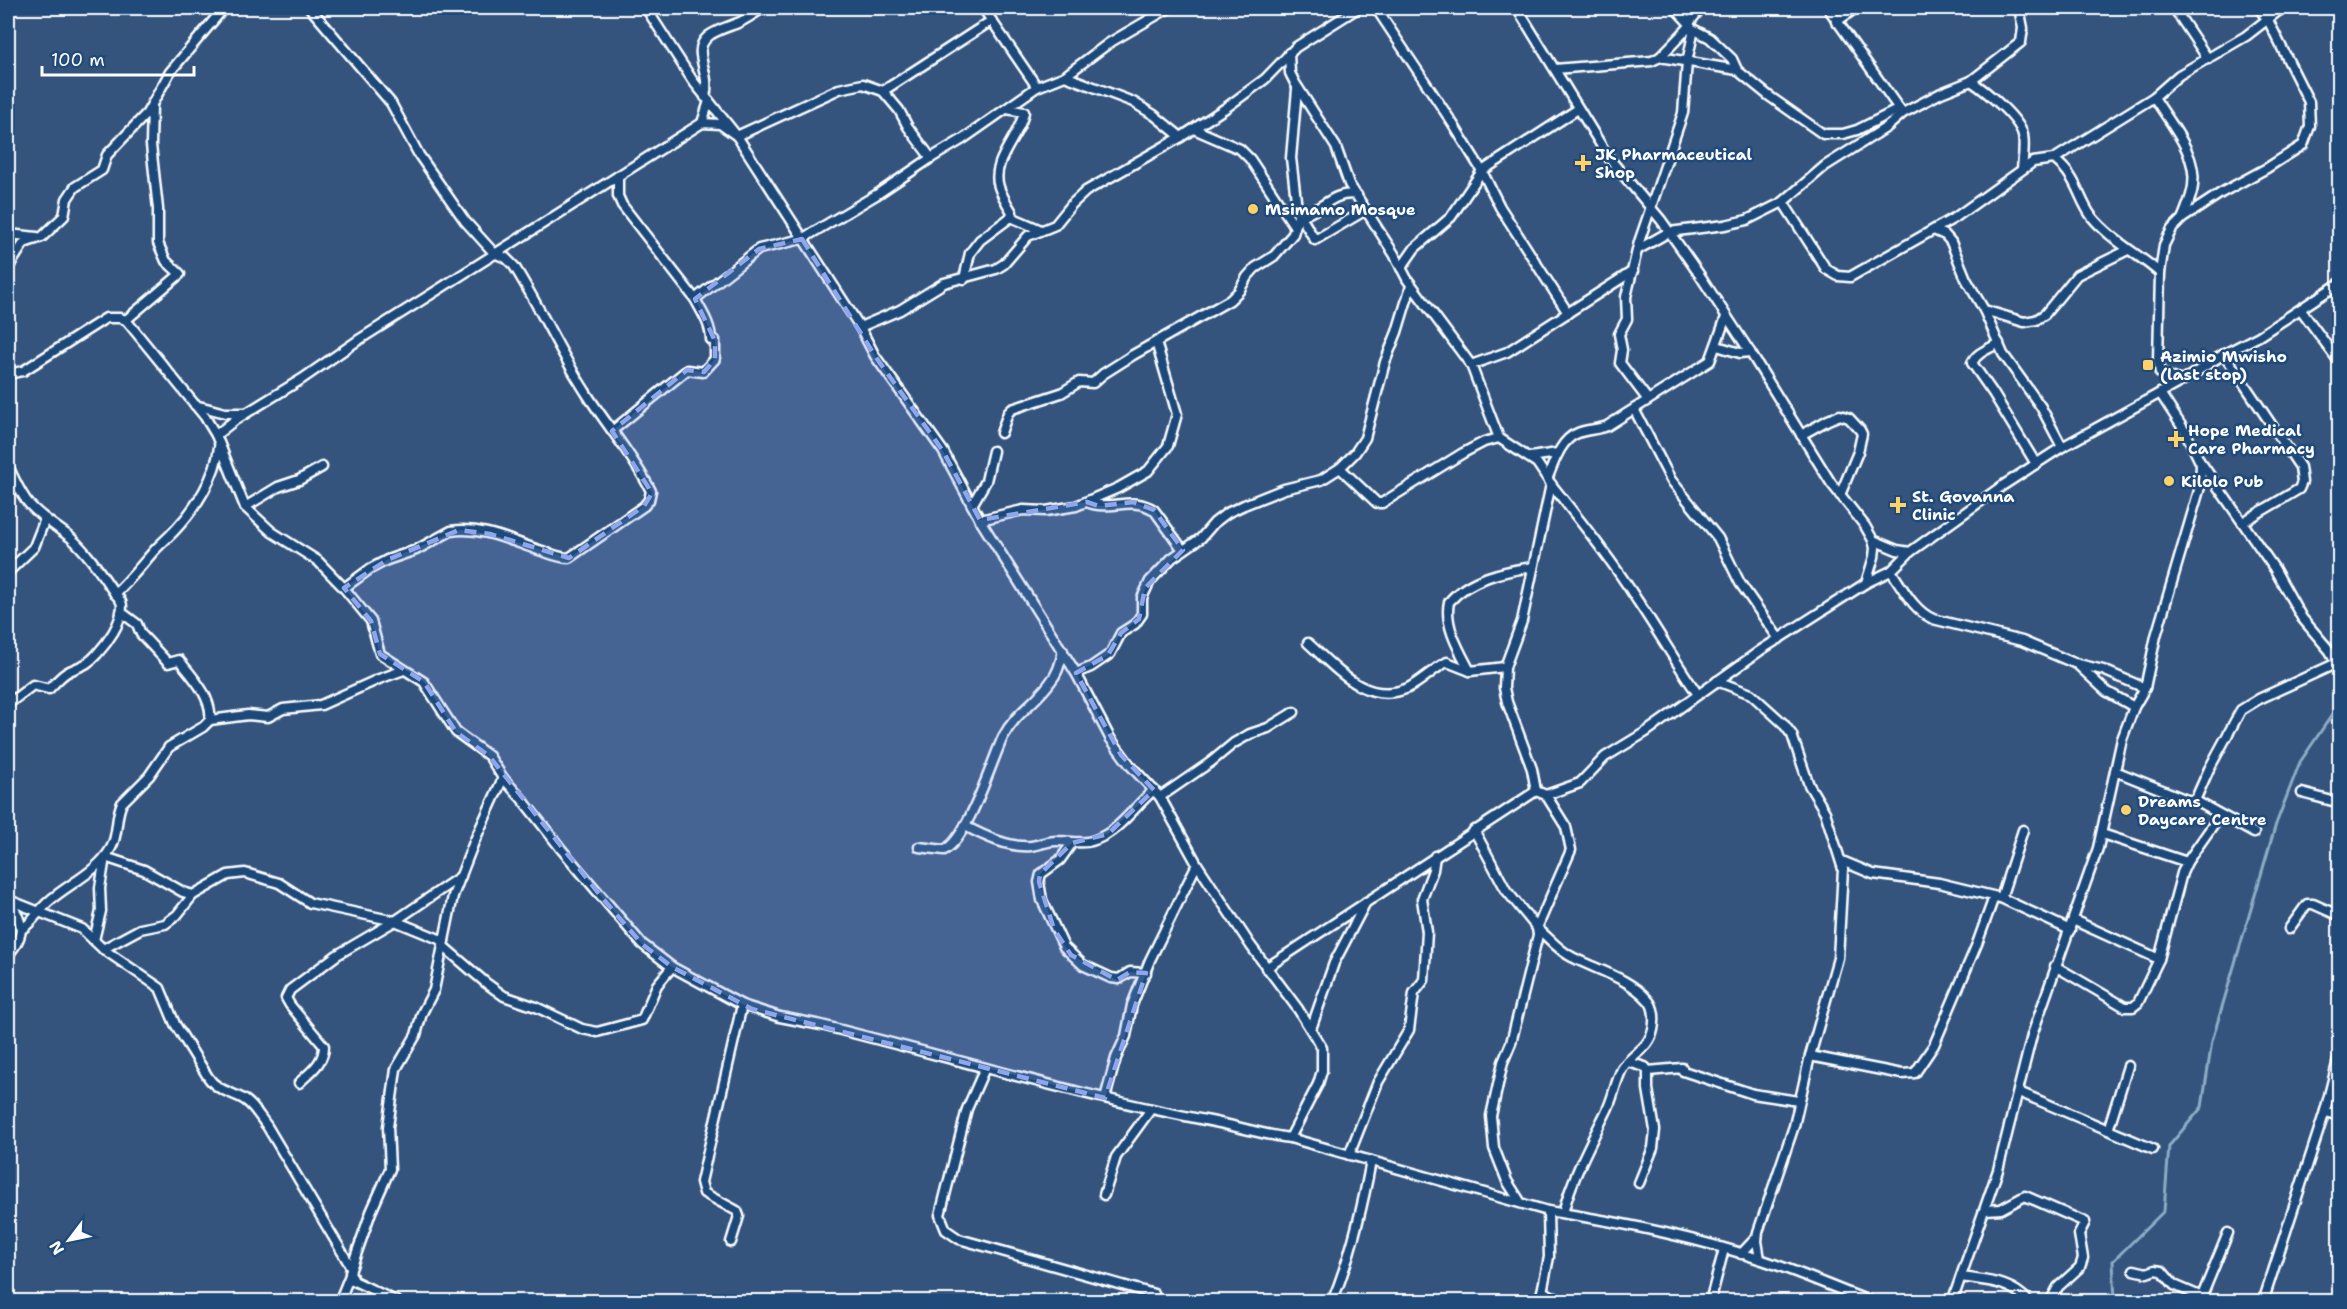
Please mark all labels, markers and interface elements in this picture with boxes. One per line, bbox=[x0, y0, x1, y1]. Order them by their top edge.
scale bar bbox=[42, 39, 194, 77]
text: 100 m bbox=[51, 48, 105, 72]
place label: JK Pharmaceutical Shop bbox=[1595, 144, 1752, 183]
marker: JK Pharmaceutical Shop bbox=[1576, 156, 1590, 170]
place label: Msimamo Mosque bbox=[1265, 199, 1416, 220]
marker: Msimamo Mosque bbox=[1246, 202, 1260, 216]
place label: Azimio Mwisho (last stop) bbox=[2160, 346, 2287, 385]
marker: Azimio Mwisho (last stop) bbox=[2141, 358, 2155, 372]
place label: Hope Medical Care Pharmacy bbox=[2188, 420, 2315, 459]
marker: Hope Medical Care Pharmacy bbox=[2169, 432, 2183, 446]
place label: Kilolo Pub bbox=[2181, 471, 2264, 492]
marker: Kilolo Pub bbox=[2162, 474, 2176, 488]
place label: St. Govanna Clinic bbox=[1912, 486, 2015, 525]
marker: St. Govanna Clinic bbox=[1889, 496, 1907, 514]
place label: Dreams Daycare Centre bbox=[2138, 791, 2267, 830]
marker: Dreams Daycare Centre bbox=[2119, 803, 2133, 817]
north arrow bbox=[39, 1210, 99, 1270]
text: N bbox=[44, 1237, 69, 1259]

